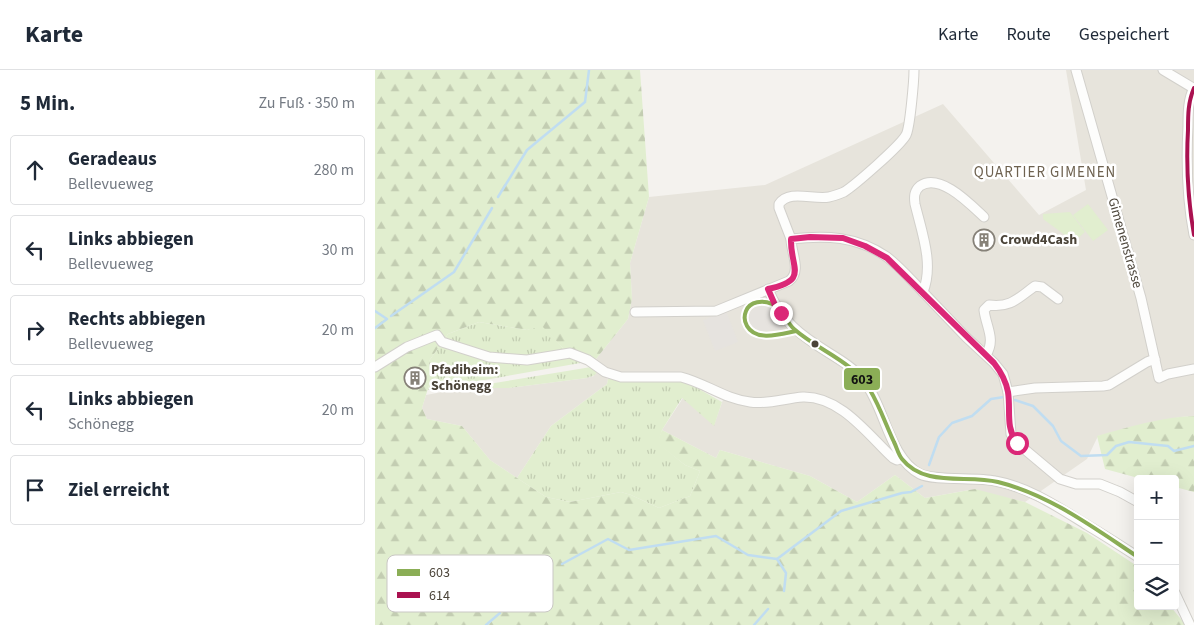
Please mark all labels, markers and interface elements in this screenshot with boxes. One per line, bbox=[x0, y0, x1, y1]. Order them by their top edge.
text: Karte bbox=[25, 17, 83, 52]
text: Karte bbox=[938, 22, 978, 47]
text: Route bbox=[1006, 22, 1051, 47]
text: Gespeichert bbox=[1079, 22, 1169, 47]
text: 5 Min. bbox=[20, 88, 75, 118]
text: Zu Fuß · 350 m bbox=[259, 92, 355, 114]
text: Geradeaus bbox=[68, 146, 157, 173]
icon: ahead bbox=[21, 156, 49, 184]
text: 280 m bbox=[314, 159, 354, 181]
district label: QUARTIER GIMENEN bbox=[974, 162, 1116, 183]
text: Bellevueweg bbox=[68, 173, 153, 195]
street label: Gimenenstrasse bbox=[1103, 195, 1148, 291]
text: Links abbiegen bbox=[68, 226, 194, 253]
building icon: Crowd4Cash bbox=[972, 228, 996, 252]
place label: Crowd4Cash bbox=[1000, 230, 1077, 250]
icon: left bbox=[21, 236, 49, 264]
text: 30 m bbox=[322, 239, 354, 261]
text: Bellevueweg bbox=[68, 253, 153, 275]
route end bbox=[770, 302, 793, 325]
text: Rechts abbiegen bbox=[68, 306, 206, 333]
icon: right bbox=[21, 316, 49, 344]
text: 20 m bbox=[322, 319, 354, 341]
text: Bellevueweg bbox=[68, 333, 153, 355]
unlabelled marker bbox=[810, 339, 820, 349]
place label: Pfadiheim: Schönegg bbox=[431, 360, 498, 396]
building icon: Pfadiheim: Schönegg bbox=[403, 366, 427, 390]
line badge: 603 bbox=[843, 367, 881, 391]
text: 603 bbox=[851, 370, 873, 390]
text: Links abbiegen bbox=[68, 386, 194, 413]
icon: left bbox=[21, 396, 49, 424]
text: 20 m bbox=[322, 399, 354, 421]
text: Schönegg bbox=[68, 413, 134, 435]
route start bbox=[1006, 432, 1029, 455]
map controls bbox=[1134, 475, 1179, 610]
button: + bbox=[1134, 475, 1179, 520]
icon: arrive bbox=[21, 476, 49, 504]
text: Ziel erreicht bbox=[68, 477, 169, 504]
button: − bbox=[1134, 520, 1179, 565]
legend bbox=[387, 555, 553, 612]
text: 603 bbox=[429, 563, 450, 583]
button: layers bbox=[1134, 565, 1179, 610]
text: 614 bbox=[429, 586, 450, 606]

